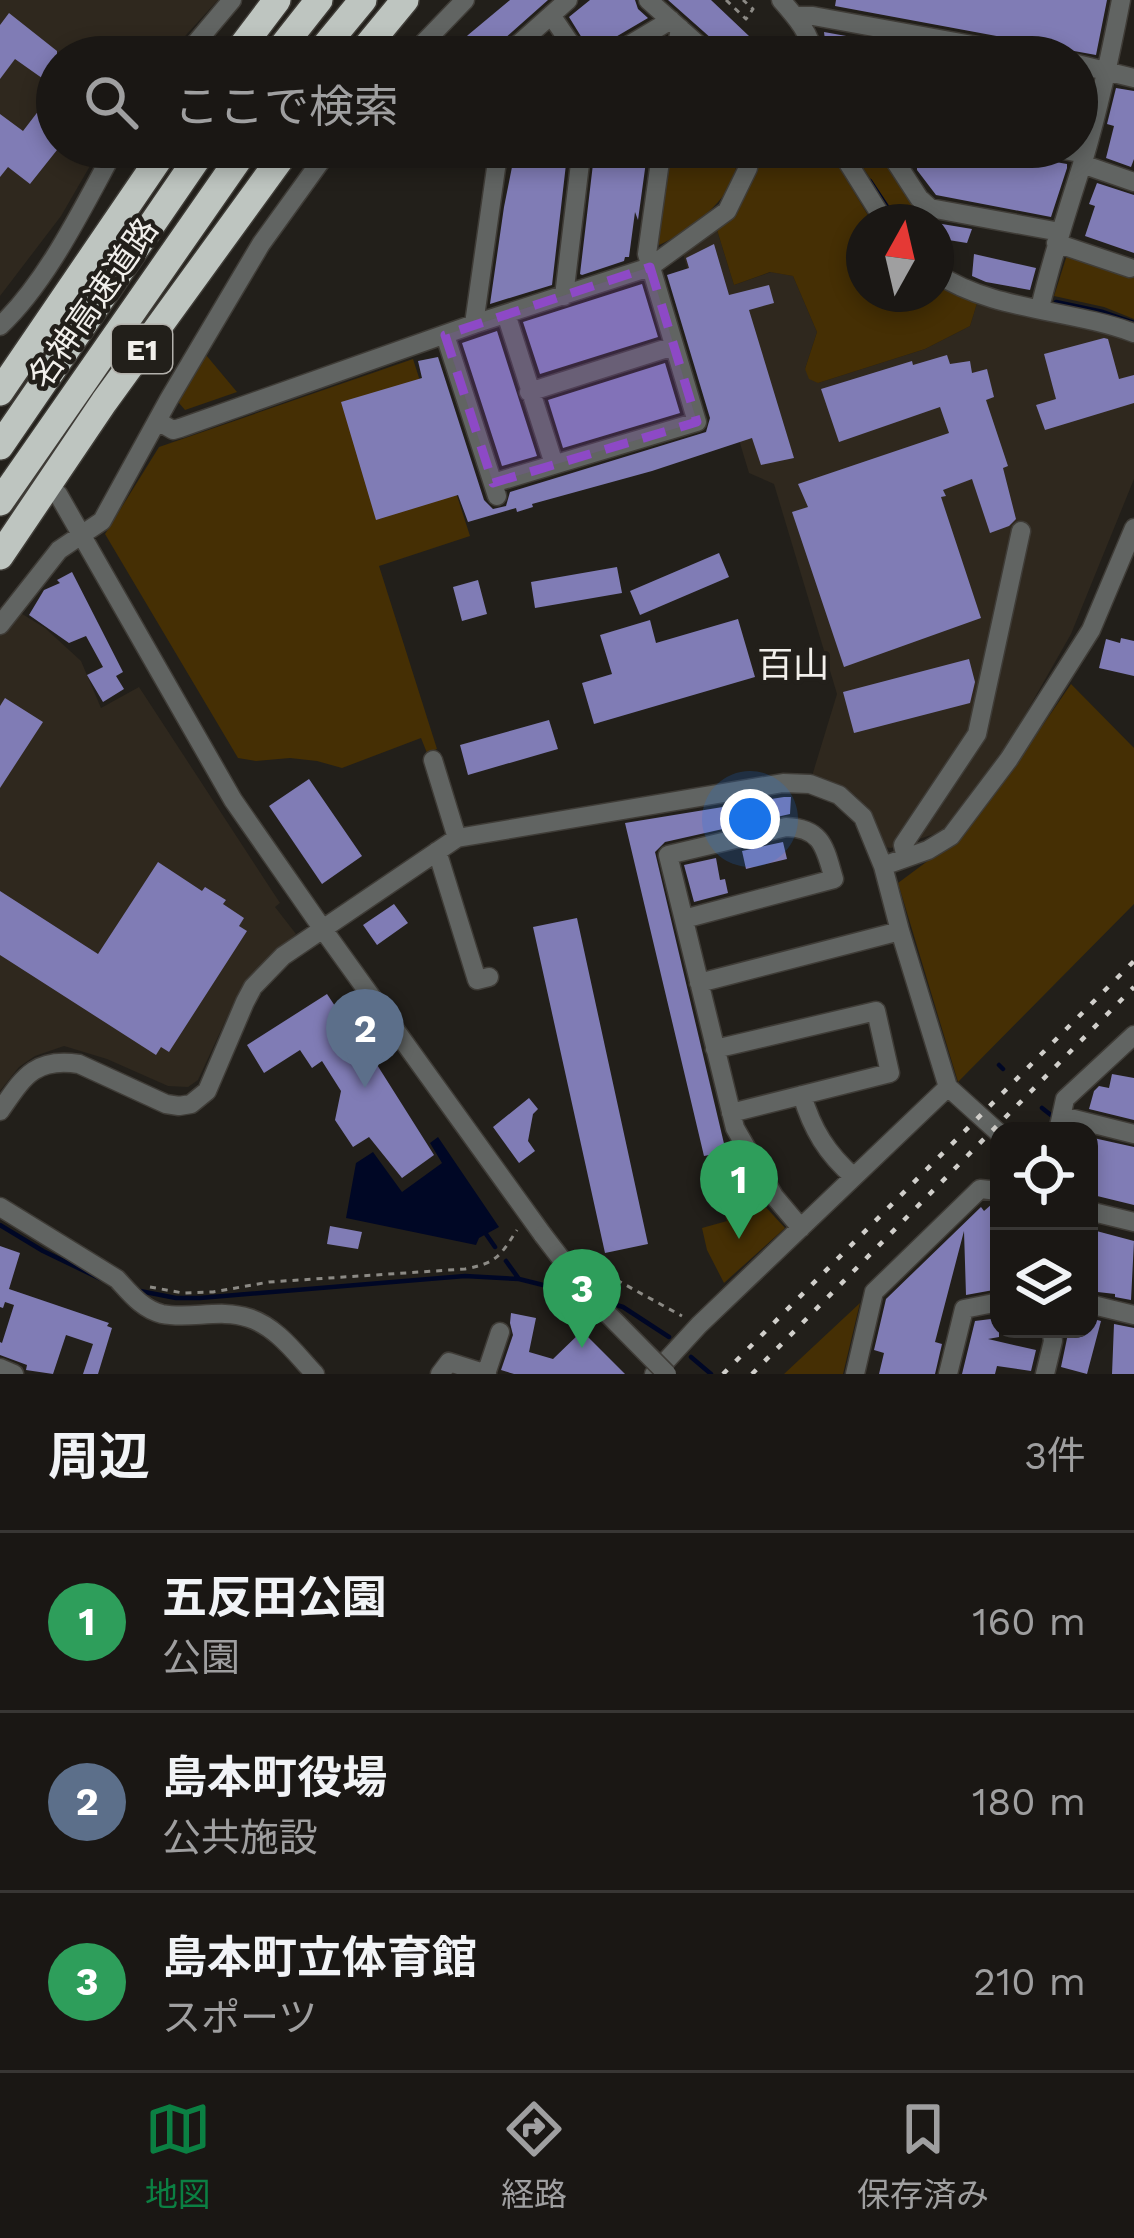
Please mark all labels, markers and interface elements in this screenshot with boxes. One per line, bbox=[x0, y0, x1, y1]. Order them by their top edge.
search box bbox=[36, 36, 1098, 168]
icon: search bbox=[78, 69, 144, 135]
text: ここで検索 bbox=[174, 80, 399, 133]
north arrow bbox=[846, 204, 954, 312]
street label: 名神高速道路 bbox=[20, 211, 166, 395]
road number: E1 bbox=[112, 325, 172, 373]
district label: 百山 bbox=[757, 644, 829, 686]
your location bbox=[720, 789, 780, 849]
pin: 2 bbox=[326, 989, 404, 1088]
map controls bbox=[990, 1122, 1098, 1338]
button: locate bbox=[990, 1122, 1098, 1230]
pin: 1 bbox=[700, 1140, 778, 1239]
button: layers bbox=[990, 1230, 1098, 1338]
pin: 3 bbox=[543, 1249, 621, 1348]
text: 周辺 bbox=[48, 1427, 150, 1486]
text: 3件 bbox=[1024, 1433, 1086, 1478]
text: 五反田公園 bbox=[162, 1571, 387, 1624]
text: 1 bbox=[79, 1599, 95, 1644]
text: 160 m bbox=[972, 1599, 1086, 1644]
text: 公園 bbox=[162, 1635, 240, 1680]
text: 島本町役場 bbox=[162, 1751, 387, 1804]
text: 2 bbox=[75, 1779, 99, 1824]
text: 180 m bbox=[972, 1779, 1086, 1824]
text: 公共施設 bbox=[162, 1815, 318, 1860]
text: 島本町立体育館 bbox=[162, 1931, 477, 1984]
text: 3 bbox=[75, 1959, 99, 2004]
text: 210 m bbox=[973, 1959, 1086, 2004]
text: スポーツ bbox=[162, 1995, 317, 2040]
tab: 地図 bbox=[145, 2096, 211, 2216]
tab: 経路 bbox=[501, 2096, 567, 2216]
tab: 保存済み bbox=[857, 2096, 989, 2216]

